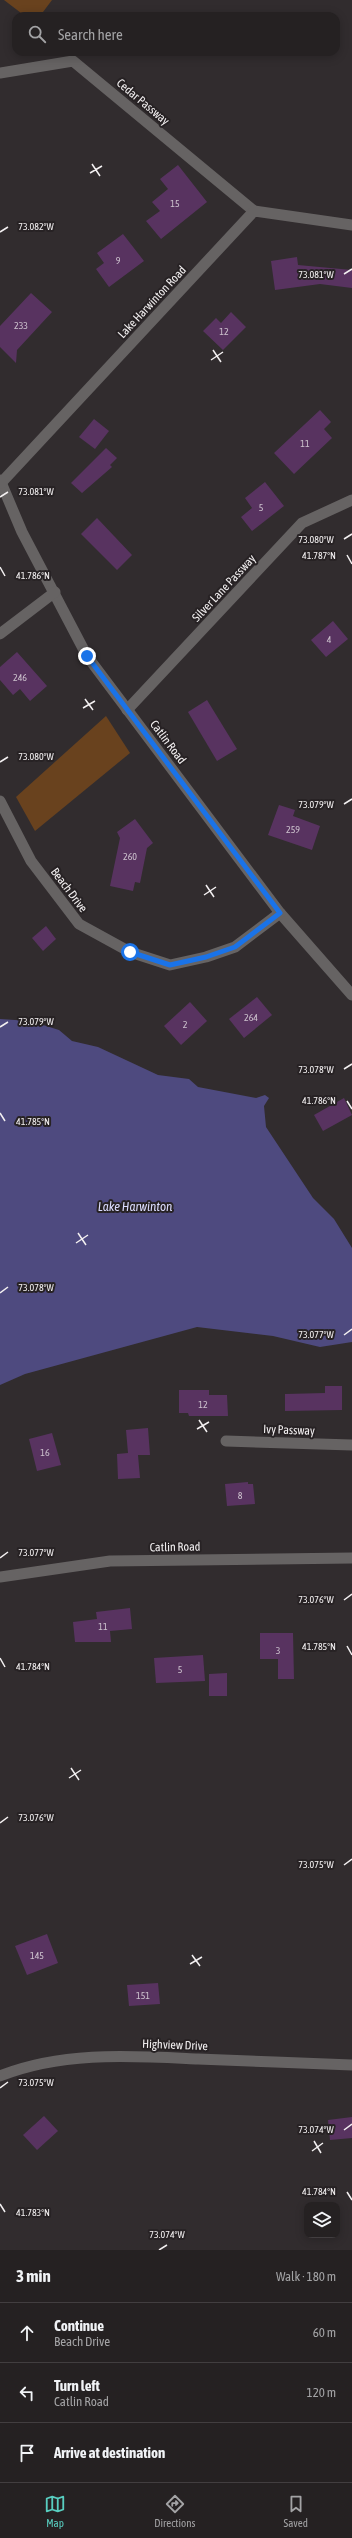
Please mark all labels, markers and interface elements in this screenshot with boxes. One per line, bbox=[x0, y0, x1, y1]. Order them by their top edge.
search box bbox=[12, 12, 340, 56]
icon: search bbox=[26, 23, 48, 45]
text: Search here bbox=[58, 26, 123, 43]
street label: Cedar Passway bbox=[114, 76, 172, 128]
house number: 15 bbox=[170, 198, 180, 209]
text: 73.082°W bbox=[18, 221, 54, 232]
house number: 9 bbox=[116, 255, 121, 266]
street label: Lake Harwinton Road bbox=[115, 263, 189, 341]
text: 73.081°W bbox=[298, 269, 334, 280]
house number: 233 bbox=[14, 320, 28, 331]
house number: 12 bbox=[219, 326, 229, 337]
house number: 11 bbox=[300, 438, 310, 449]
text: 73.081°W bbox=[18, 486, 54, 497]
house number: 5 bbox=[259, 502, 264, 513]
text: 73.080°W bbox=[298, 534, 334, 545]
text: 41.787°N bbox=[302, 550, 336, 561]
street label: Silver Lane Passway bbox=[189, 551, 259, 624]
text: 41.786°N bbox=[16, 570, 50, 581]
house number: 4 bbox=[327, 634, 332, 645]
route end bbox=[78, 647, 96, 665]
house number: 246 bbox=[13, 672, 27, 683]
street label: Catlin Road bbox=[147, 718, 189, 766]
text: 73.080°W bbox=[18, 751, 54, 762]
text: 73.079°W bbox=[298, 799, 334, 810]
house number: 259 bbox=[286, 824, 300, 835]
house number: 260 bbox=[123, 851, 137, 862]
street label: Beach Drive bbox=[48, 865, 90, 915]
route start bbox=[121, 943, 139, 961]
house number: 264 bbox=[244, 1012, 258, 1023]
text: 73.079°W bbox=[18, 1016, 54, 1027]
house number: 2 bbox=[183, 1019, 188, 1030]
text: 73.078°W bbox=[298, 1064, 334, 1075]
text: 41.786°N bbox=[302, 1095, 336, 1106]
text: 41.785°N bbox=[16, 1116, 50, 1127]
water label: Lake Harwinton bbox=[98, 1199, 173, 1214]
text: 73.078°W bbox=[18, 1282, 54, 1293]
text: 73.077°W bbox=[298, 1329, 334, 1340]
house number: 12 bbox=[198, 1399, 208, 1410]
street label: Ivy Passway bbox=[263, 1422, 315, 1438]
house number: 16 bbox=[40, 1447, 50, 1458]
house number: 8 bbox=[238, 1490, 243, 1501]
street label: Catlin Road bbox=[150, 1540, 200, 1554]
text: 73.077°W bbox=[18, 1547, 54, 1558]
text: 73.076°W bbox=[298, 1594, 334, 1605]
house number: 11 bbox=[98, 1621, 108, 1632]
text: 41.785°N bbox=[302, 1641, 336, 1652]
house number: 3 bbox=[276, 1645, 281, 1656]
text: 41.784°N bbox=[16, 1661, 50, 1672]
house number: 5 bbox=[178, 1664, 183, 1675]
text: 73.076°W bbox=[18, 1812, 54, 1823]
text: 73.075°W bbox=[298, 1859, 334, 1870]
house number: 145 bbox=[30, 1950, 44, 1961]
house number: 151 bbox=[136, 1990, 150, 2001]
street label: Highview Drive bbox=[142, 2037, 208, 2053]
text: 73.075°W bbox=[18, 2077, 54, 2088]
text: 73.074°W bbox=[298, 2124, 334, 2135]
text: 41.784°N bbox=[302, 2186, 336, 2197]
map controls bbox=[304, 2202, 340, 2238]
button: layers bbox=[304, 2202, 340, 2238]
text: 41.783°N bbox=[16, 2207, 50, 2218]
text: 73.074°W bbox=[149, 2229, 185, 2240]
text: 3 min bbox=[16, 2266, 51, 2286]
text: Walk · 180 m bbox=[276, 2269, 336, 2284]
text: Continue bbox=[54, 2317, 104, 2334]
icon: ahead bbox=[16, 2322, 38, 2344]
text: 60 m bbox=[313, 2325, 336, 2340]
text: Beach Drive bbox=[54, 2334, 110, 2349]
text: Turn left bbox=[54, 2377, 100, 2394]
icon: left bbox=[16, 2382, 38, 2404]
text: 120 m bbox=[307, 2385, 336, 2400]
text: Catlin Road bbox=[54, 2394, 109, 2409]
icon: arrive bbox=[16, 2442, 38, 2464]
text: Arrive at destination bbox=[54, 2444, 165, 2461]
tab: Map bbox=[44, 2493, 66, 2529]
tab: Directions bbox=[154, 2493, 195, 2529]
tab: Saved bbox=[284, 2493, 308, 2529]

